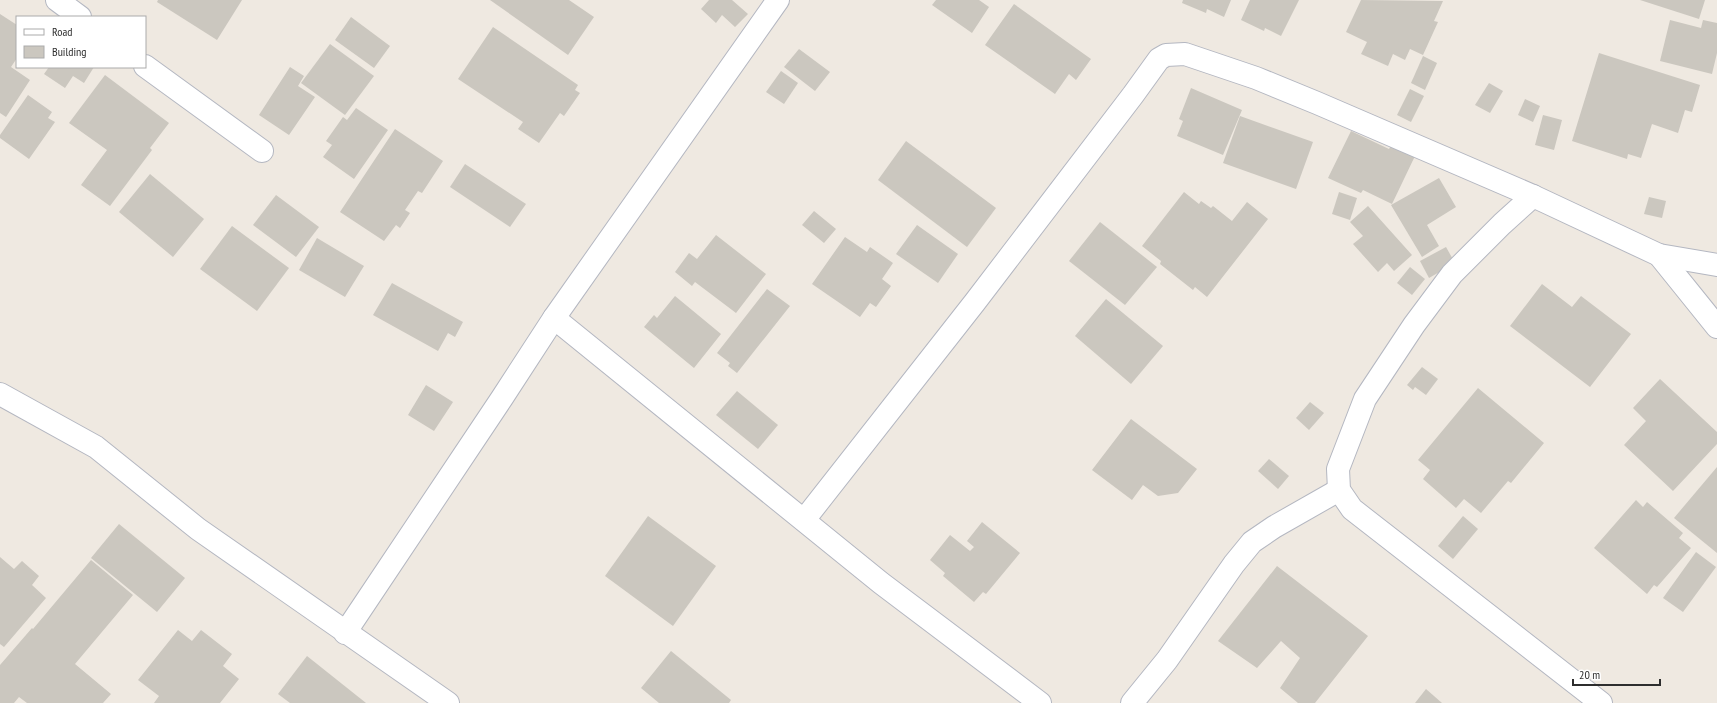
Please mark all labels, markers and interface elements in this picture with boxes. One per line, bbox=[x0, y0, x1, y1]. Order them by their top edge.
legend bbox=[16, 16, 146, 68]
text: Road bbox=[52, 24, 72, 39]
text: Building bbox=[52, 44, 87, 59]
scale bar bbox=[1573, 661, 1660, 687]
text: 20 m bbox=[1579, 667, 1600, 682]

